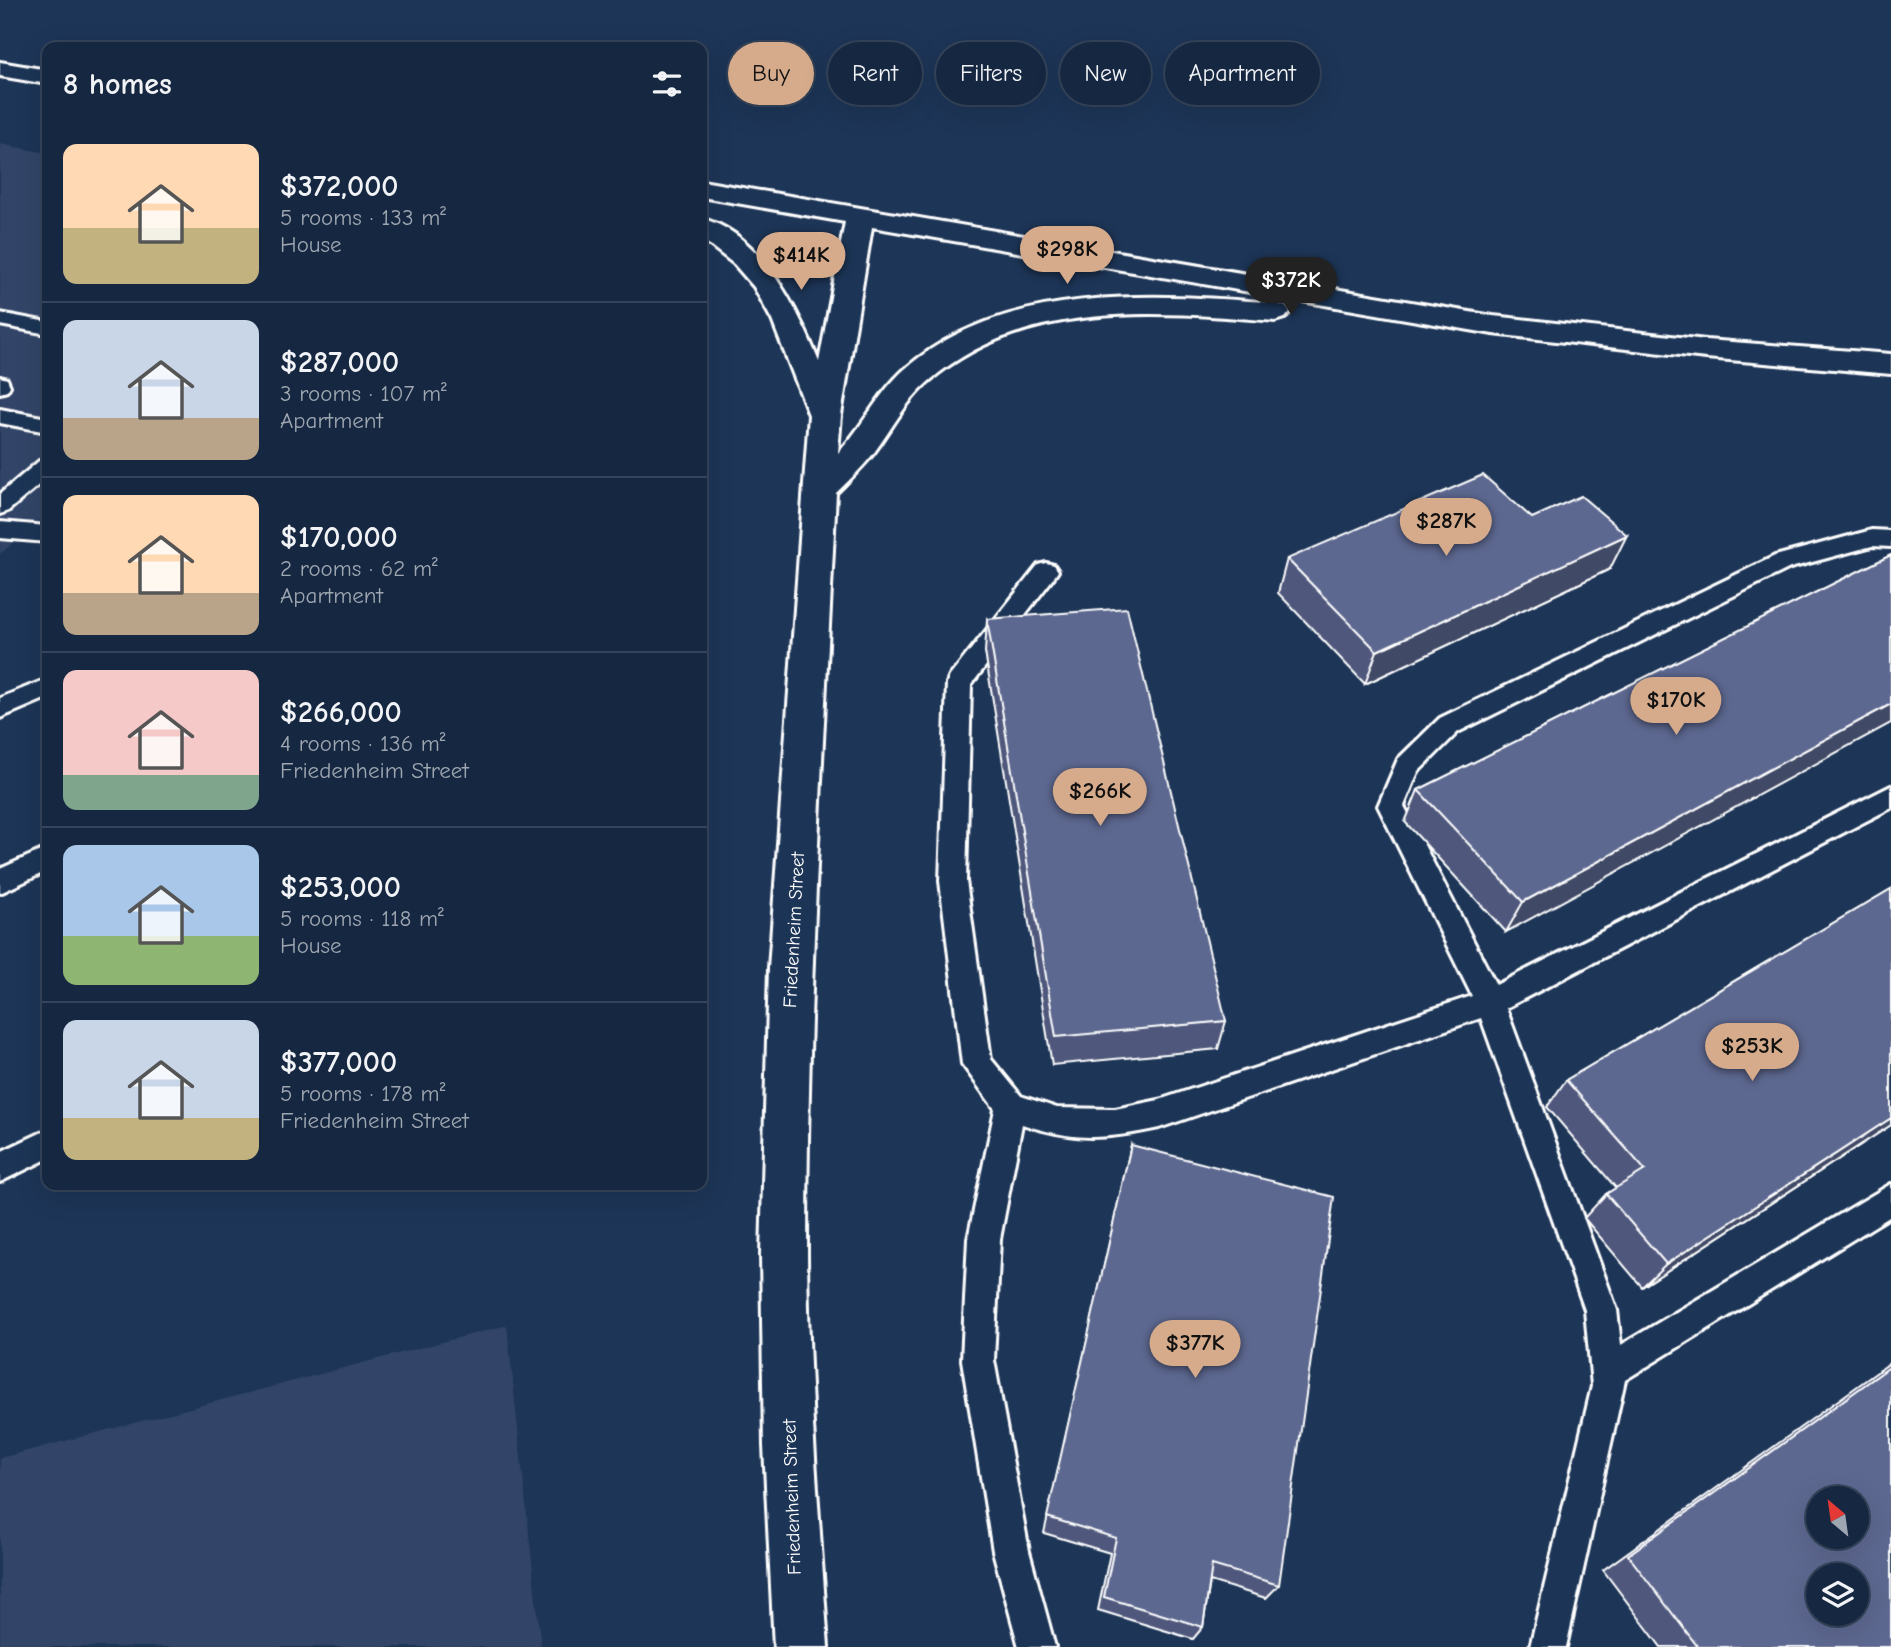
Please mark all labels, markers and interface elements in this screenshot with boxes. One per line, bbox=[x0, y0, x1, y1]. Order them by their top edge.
chip: Buy bbox=[728, 42, 814, 105]
chip: Rent bbox=[828, 42, 922, 105]
chip: Filters bbox=[936, 42, 1046, 105]
chip: New bbox=[1060, 42, 1151, 105]
chip: Apartment bbox=[1165, 42, 1320, 105]
icon: filters bbox=[648, 65, 686, 103]
text: 8 homes bbox=[63, 67, 172, 102]
text: $372,000 bbox=[280, 169, 399, 204]
icon: home bbox=[119, 172, 203, 256]
text: 5 rooms · 133 m² bbox=[280, 204, 446, 231]
pin: $298K bbox=[1018, 226, 1116, 286]
text: House bbox=[280, 231, 342, 258]
pin: $414K bbox=[752, 232, 850, 292]
text: $298K bbox=[1036, 235, 1098, 262]
text: $414K bbox=[772, 241, 830, 268]
pin: $372K bbox=[1242, 258, 1340, 317]
text: $372K bbox=[1261, 266, 1321, 293]
text: $287,000 bbox=[280, 345, 399, 380]
icon: home bbox=[119, 348, 203, 432]
text: 3 rooms · 107 m² bbox=[280, 380, 447, 407]
text: Apartment bbox=[280, 407, 383, 434]
pin: $287K bbox=[1397, 498, 1495, 558]
text: $287K bbox=[1416, 507, 1476, 534]
text: $170,000 bbox=[280, 520, 398, 555]
icon: home bbox=[119, 523, 203, 607]
text: 2 rooms · 62 m² bbox=[280, 555, 438, 582]
text: Apartment bbox=[280, 582, 383, 609]
pin: $170K bbox=[1627, 678, 1725, 737]
text: $170K bbox=[1646, 686, 1706, 713]
text: $266,000 bbox=[280, 695, 402, 730]
icon: home bbox=[119, 698, 203, 782]
text: 4 rooms · 136 m² bbox=[280, 730, 446, 757]
text: Friedenheim Street bbox=[280, 757, 469, 784]
pin: $266K bbox=[1051, 768, 1149, 828]
text: $266K bbox=[1069, 777, 1131, 804]
street label: Friedenheim Street bbox=[779, 851, 809, 1009]
text: $253,000 bbox=[280, 870, 401, 905]
icon: home bbox=[119, 873, 203, 957]
text: 5 rooms · 118 m² bbox=[280, 905, 444, 932]
text: House bbox=[280, 932, 342, 959]
pin: $253K bbox=[1703, 1024, 1801, 1083]
text: $253K bbox=[1721, 1032, 1783, 1059]
text: $377,000 bbox=[280, 1045, 397, 1080]
icon: home bbox=[119, 1048, 203, 1132]
text: 5 rooms · 178 m² bbox=[280, 1080, 445, 1107]
text: Friedenheim Street bbox=[280, 1107, 469, 1134]
pin: $377K bbox=[1146, 1320, 1244, 1380]
text: $377K bbox=[1166, 1329, 1224, 1356]
street label: Friedenheim Street bbox=[778, 1418, 806, 1575]
north arrow bbox=[1806, 1486, 1869, 1549]
map controls bbox=[1806, 1486, 1869, 1626]
button: layers bbox=[1806, 1563, 1869, 1626]

